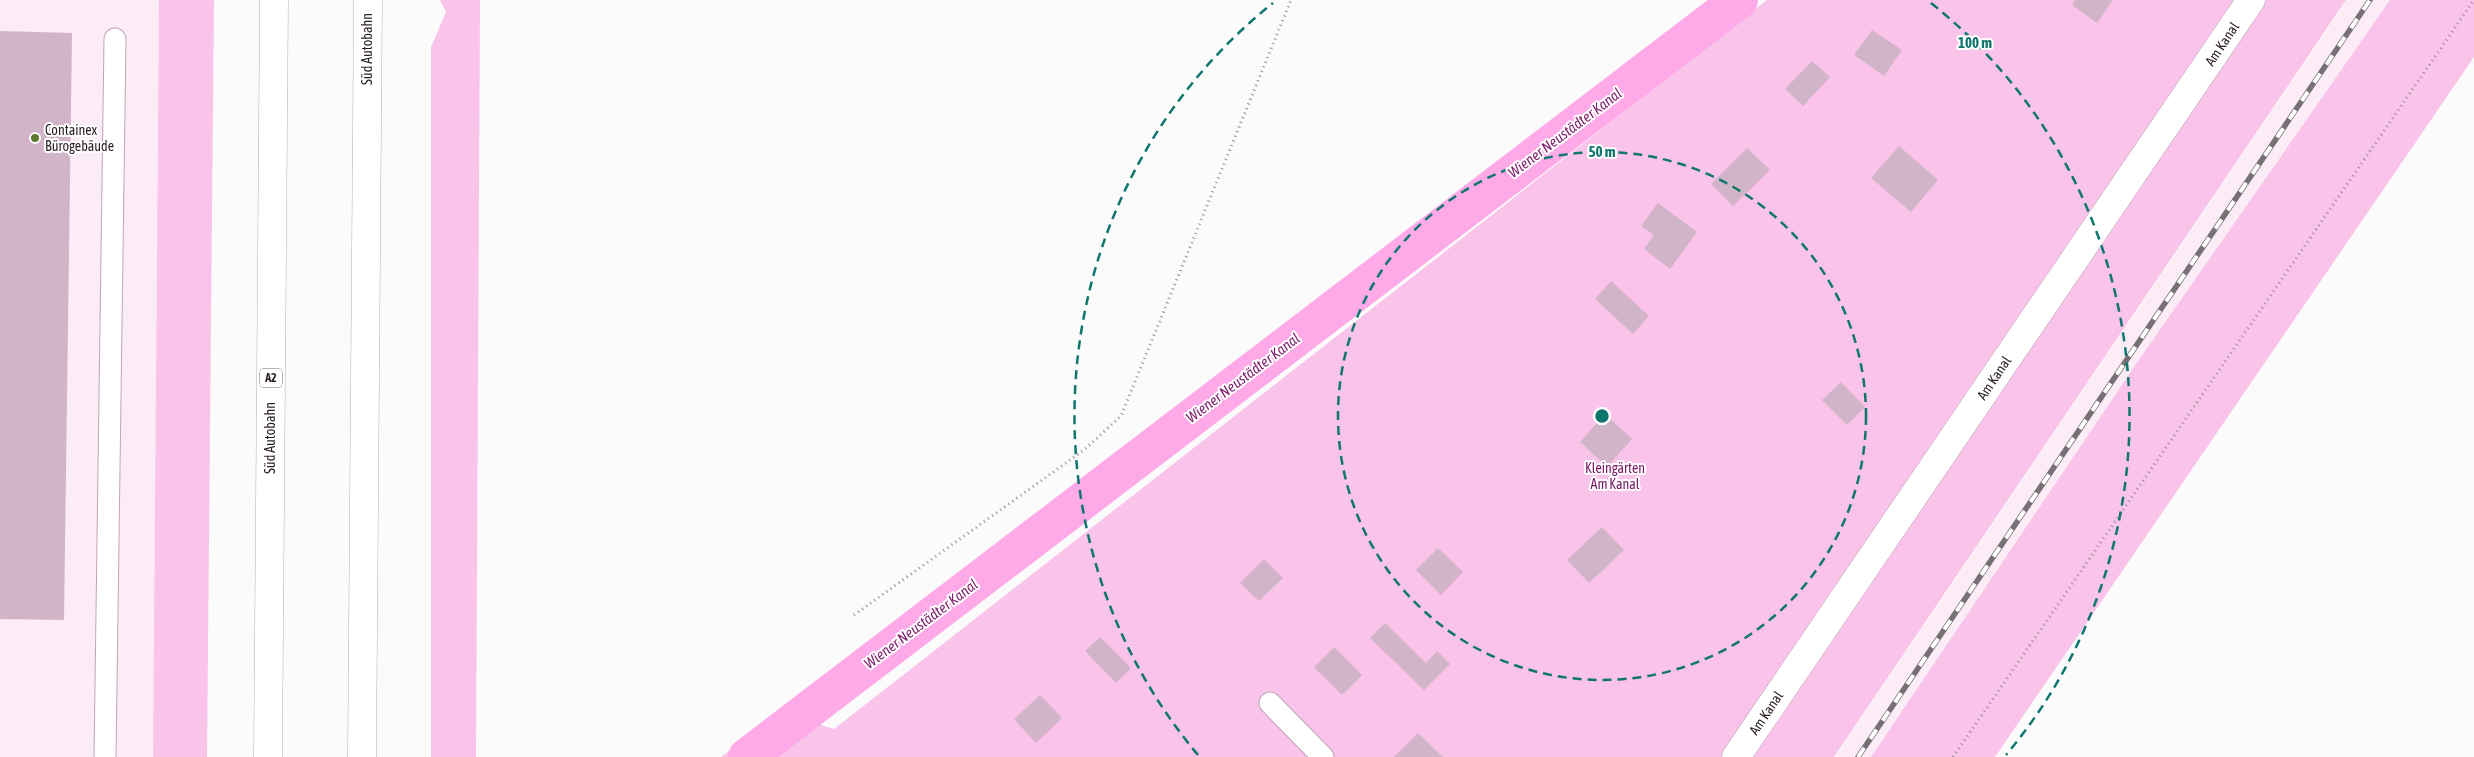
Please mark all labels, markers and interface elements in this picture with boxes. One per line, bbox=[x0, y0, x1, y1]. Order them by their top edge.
street label: Süd Autobahn bbox=[359, 13, 375, 85]
street label: Am Kanal bbox=[2202, 19, 2242, 69]
text: 100 m bbox=[1958, 34, 1992, 51]
water label: Wiener Neustädter Kanal bbox=[1505, 84, 1625, 181]
place label: Containex Bürogebäude bbox=[45, 122, 114, 154]
marker: Containex Bürogebäude bbox=[29, 132, 41, 144]
text: 50 m bbox=[1589, 143, 1616, 160]
water label: Wiener Neustädter Kanal bbox=[1183, 329, 1303, 426]
street label: Am Kanal bbox=[1974, 353, 2014, 403]
road number: A2 bbox=[260, 368, 282, 388]
street label: Süd Autobahn bbox=[262, 402, 278, 474]
centre of rings bbox=[1593, 407, 1611, 425]
park label: Kleingärten Am Kanal bbox=[1585, 460, 1645, 492]
water label: Wiener Neustädter Kanal bbox=[861, 575, 981, 672]
street label: Am Kanal bbox=[1746, 688, 1786, 738]

